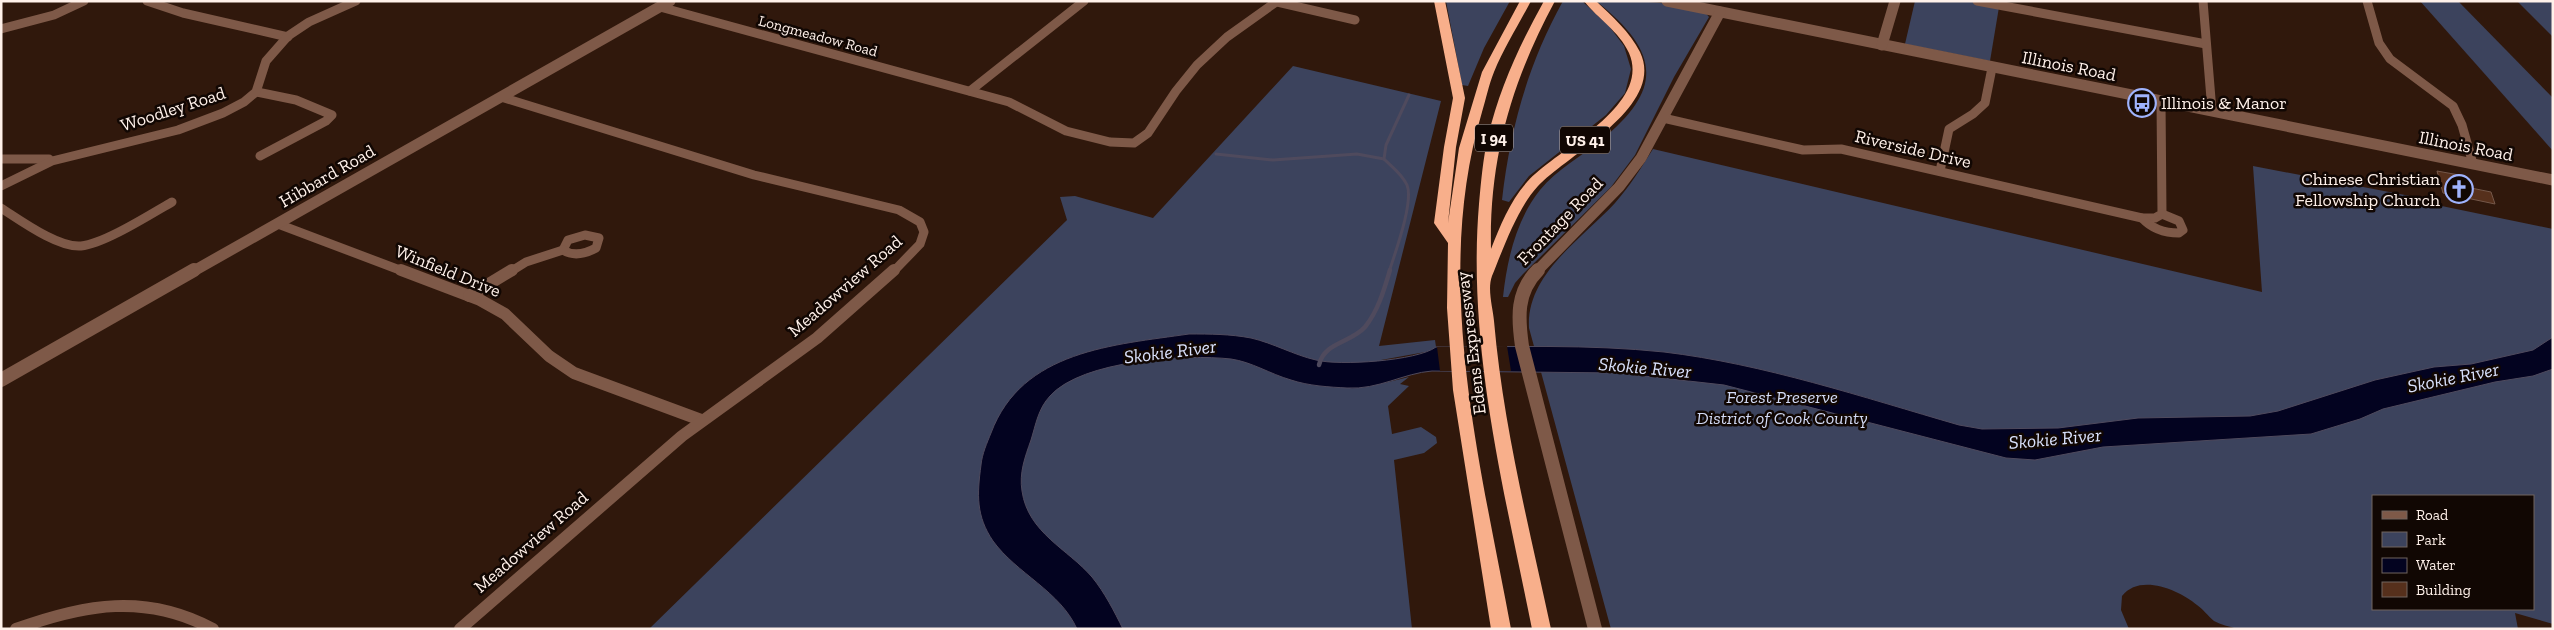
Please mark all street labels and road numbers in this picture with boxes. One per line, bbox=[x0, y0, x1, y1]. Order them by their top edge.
street label: Longmeadow Road bbox=[757, 11, 880, 61]
street label: Illinois Road bbox=[2020, 46, 2118, 86]
street label: Woodley Road bbox=[118, 82, 228, 136]
road number: I 94 bbox=[1475, 125, 1513, 152]
street label: Riverside Drive bbox=[1853, 125, 1973, 173]
road number: US 41 bbox=[1560, 126, 1610, 154]
street label: Illinois Road bbox=[2417, 126, 2515, 166]
street label: Hibbard Road bbox=[275, 140, 379, 212]
street label: Frontage Road bbox=[1513, 172, 1607, 270]
street label: Meadowview Road bbox=[783, 230, 907, 342]
street label: Winfield Drive bbox=[392, 240, 504, 302]
street label: Edens Expressway bbox=[1451, 269, 1491, 416]
street label: Meadowview Road bbox=[469, 486, 593, 598]

